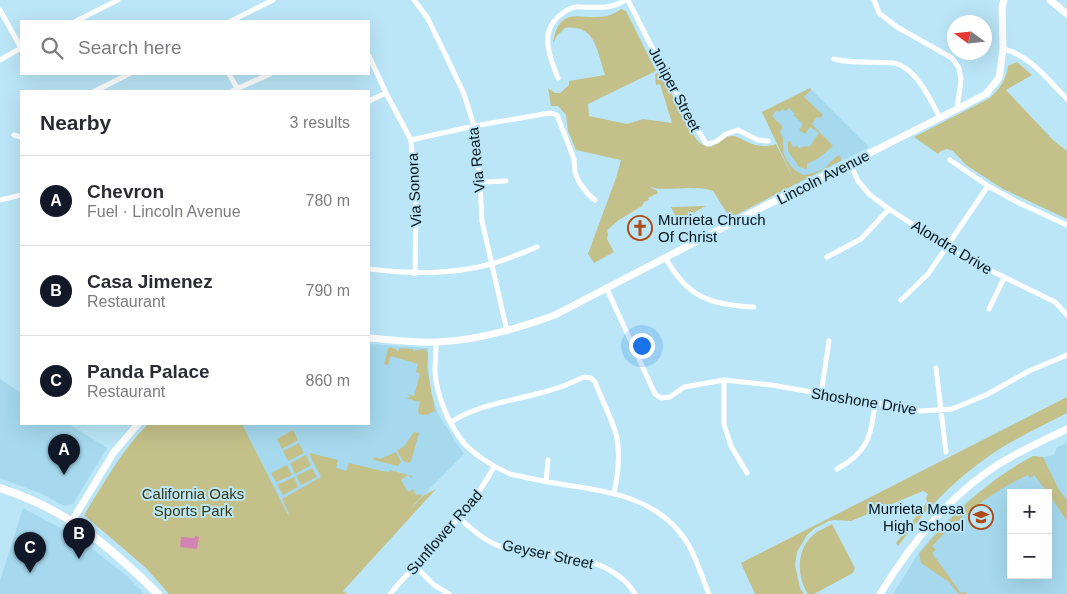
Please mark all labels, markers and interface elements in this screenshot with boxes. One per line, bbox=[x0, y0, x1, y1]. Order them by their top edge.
north arrow bbox=[947, 15, 992, 60]
search box bbox=[20, 20, 370, 75]
icon: search bbox=[38, 34, 66, 62]
text: Search here bbox=[78, 37, 182, 58]
street label: Juniper Street bbox=[646, 44, 705, 135]
text: Nearby bbox=[40, 111, 111, 134]
text: 3 results bbox=[290, 114, 350, 131]
street label: Via Reata bbox=[464, 126, 488, 194]
street label: Lincoln Avenue bbox=[774, 146, 872, 208]
street label: Via Sonora bbox=[404, 152, 424, 227]
text: Chevron bbox=[87, 181, 164, 202]
text: A bbox=[50, 192, 62, 209]
text: 780 m bbox=[306, 192, 350, 209]
text: Fuel · Lincoln Avenue bbox=[87, 203, 241, 220]
place label: Murrieta Chruch Of Christ bbox=[658, 211, 766, 245]
church icon: Murrieta Chruch Of Christ bbox=[627, 215, 653, 241]
street label: Alondra Drive bbox=[909, 216, 995, 278]
text: Casa Jimenez bbox=[87, 271, 213, 292]
text: B bbox=[50, 282, 62, 299]
text: 790 m bbox=[306, 282, 350, 299]
text: Restaurant bbox=[87, 293, 165, 310]
your location bbox=[629, 333, 655, 359]
text: Panda Palace bbox=[87, 361, 210, 382]
text: C bbox=[50, 372, 62, 389]
text: 860 m bbox=[306, 372, 350, 389]
text: Restaurant bbox=[87, 383, 165, 400]
street label: Shoshone Drive bbox=[810, 384, 918, 418]
pin: A bbox=[48, 434, 80, 475]
park label: California Oaks Sports Park bbox=[142, 485, 244, 519]
street label: Sunflower Road bbox=[403, 486, 485, 578]
map controls bbox=[1007, 489, 1052, 579]
button: + bbox=[1007, 489, 1052, 534]
place label: Murrieta Mesa High School bbox=[868, 500, 965, 534]
school or university icon: Murrieta Mesa High School bbox=[968, 504, 994, 530]
pin: B bbox=[63, 518, 95, 559]
pin: C bbox=[14, 532, 46, 573]
button: − bbox=[1007, 534, 1052, 579]
street label: Geyser Street bbox=[501, 536, 596, 572]

